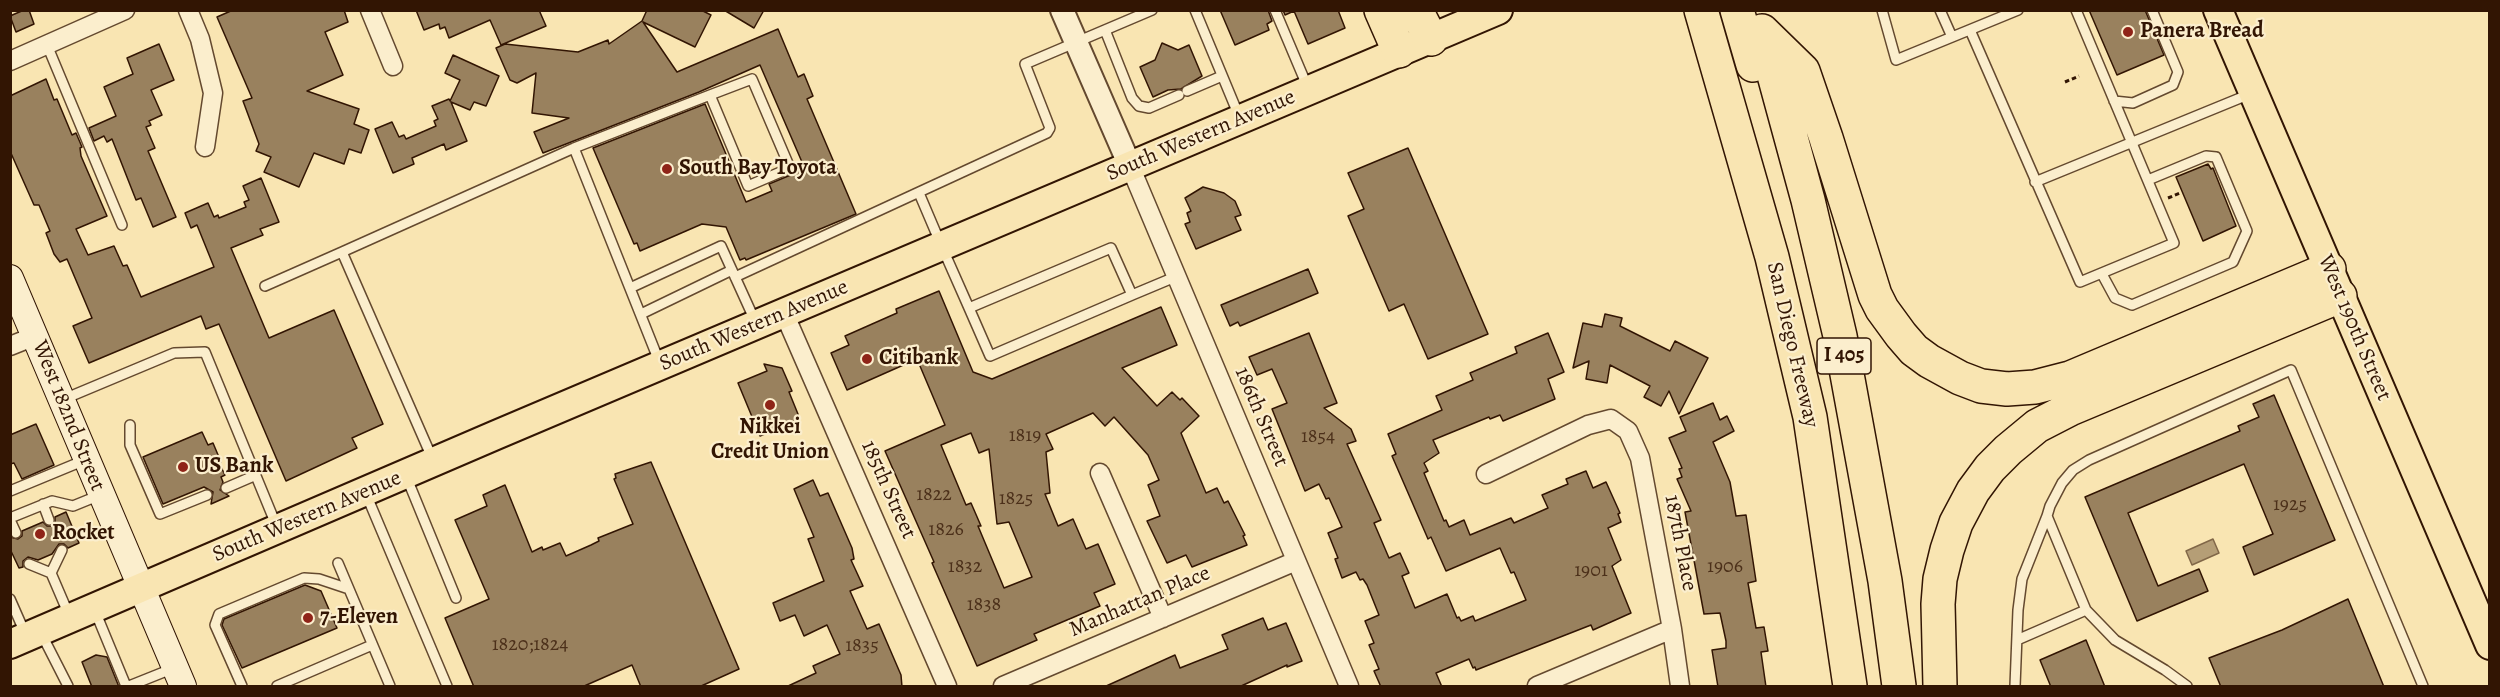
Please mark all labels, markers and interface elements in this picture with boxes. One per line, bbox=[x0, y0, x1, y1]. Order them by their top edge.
place label: Panera Bread bbox=[2140, 19, 2264, 45]
marker: Panera Bread bbox=[2121, 25, 2135, 39]
street label: South Western Avenue bbox=[1103, 84, 1299, 188]
place label: South Bay Toyota bbox=[679, 156, 837, 182]
marker: South Bay Toyota bbox=[660, 162, 674, 176]
street label: West 190th Street bbox=[2311, 251, 2397, 405]
street label: San Diego Freeway bbox=[1760, 260, 1824, 430]
street label: South Western Avenue bbox=[656, 274, 852, 378]
street label: West 182nd Street bbox=[26, 337, 110, 495]
road number: I 405 bbox=[1817, 338, 1871, 374]
place label: Citibank bbox=[879, 346, 958, 372]
marker: Citibank bbox=[860, 352, 874, 366]
street label: 186th Street bbox=[1228, 363, 1294, 471]
marker: Nikkei Credit Union bbox=[763, 398, 777, 412]
place label: Nikkei Credit Union bbox=[711, 415, 829, 466]
house number: 1819 bbox=[1009, 424, 1041, 448]
house number: 1854 bbox=[1301, 425, 1335, 449]
street label: 185th Street bbox=[855, 437, 921, 543]
place label: US Bank bbox=[195, 454, 273, 480]
marker: US Bank bbox=[176, 460, 190, 474]
street label: South Western Avenue bbox=[209, 465, 405, 569]
house number: 1822 bbox=[916, 483, 952, 507]
house number: 1825 bbox=[999, 487, 1033, 511]
street label: 187th Place bbox=[1658, 493, 1702, 593]
house number: 1925 bbox=[2273, 493, 2307, 517]
house number: 1826 bbox=[928, 518, 964, 542]
place label: Rocket bbox=[52, 521, 115, 547]
marker: Rocket bbox=[33, 527, 47, 541]
house number: 1832 bbox=[948, 555, 982, 579]
house number: 1906 bbox=[1707, 555, 1743, 579]
house number: 1901 bbox=[1574, 559, 1608, 583]
street label: Manhattan Place bbox=[1066, 560, 1214, 644]
house number: 1838 bbox=[967, 593, 1001, 617]
place label: 7-Eleven bbox=[320, 605, 398, 631]
marker: 7-Eleven bbox=[301, 611, 315, 625]
house number: 1820;1824 bbox=[492, 633, 568, 657]
house number: 1835 bbox=[845, 634, 879, 658]

